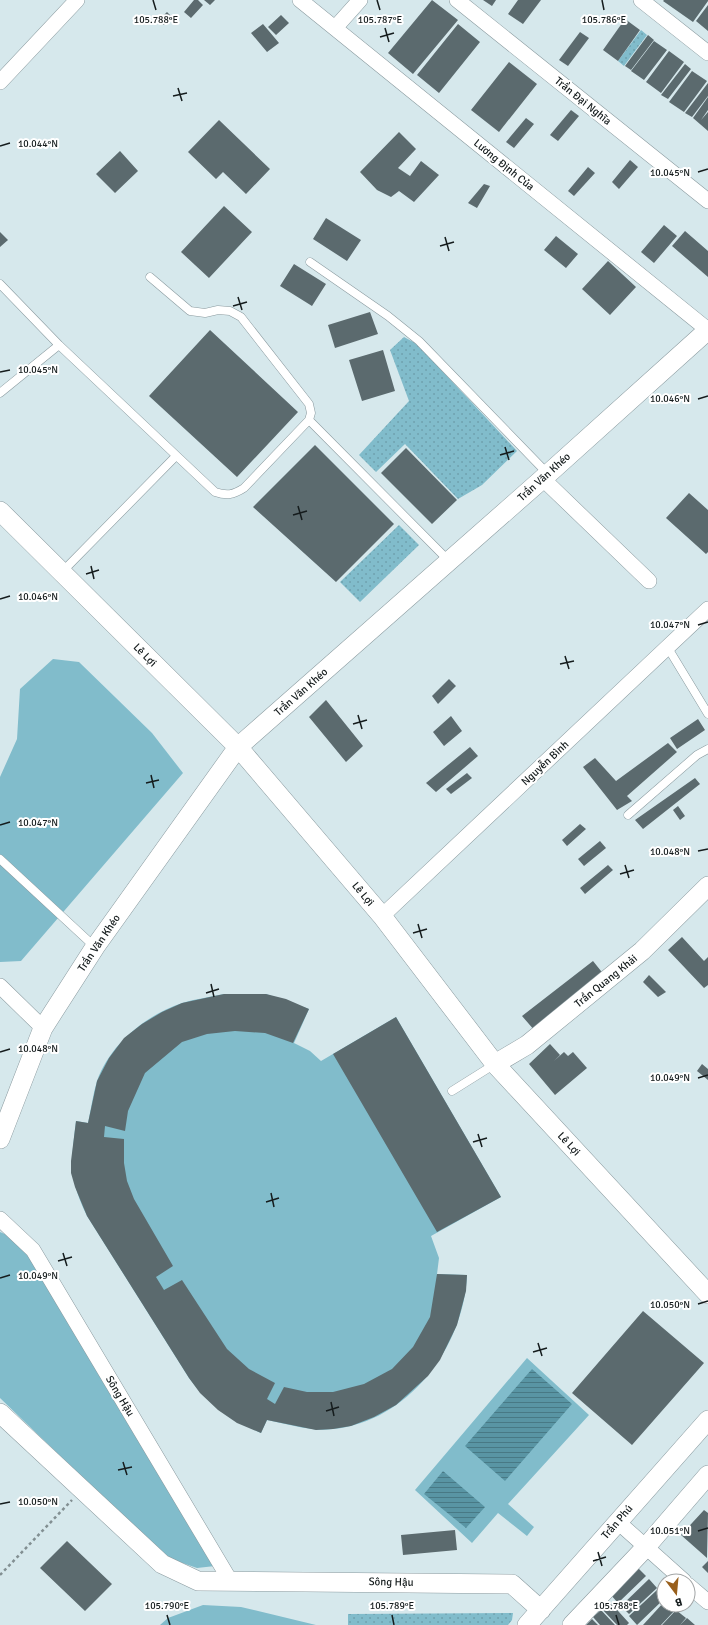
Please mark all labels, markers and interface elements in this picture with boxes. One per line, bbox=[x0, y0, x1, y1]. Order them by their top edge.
text: 105.788°E bbox=[134, 14, 179, 26]
text: 105.787°E bbox=[358, 14, 403, 26]
text: 105.786°E bbox=[582, 14, 627, 26]
street label: Trần Đại Nghĩa bbox=[552, 73, 615, 128]
street label: Lương Định Của bbox=[471, 137, 537, 194]
text: 10.044°N bbox=[18, 138, 58, 150]
text: 10.045°N bbox=[650, 167, 690, 179]
text: 10.045°N bbox=[18, 364, 58, 376]
text: 10.046°N bbox=[650, 393, 690, 405]
street label: Trần Văn Khéo bbox=[514, 449, 573, 504]
text: 10.046°N bbox=[18, 591, 58, 603]
text: 10.047°N bbox=[650, 619, 690, 631]
street label: Lê Lợi bbox=[131, 641, 159, 669]
street label: Trần Văn Khéo bbox=[271, 664, 331, 719]
street label: Nguyễn Bình bbox=[518, 737, 571, 788]
text: 10.047°N bbox=[18, 817, 58, 829]
text: 10.048°N bbox=[650, 846, 690, 858]
street label: Lê Lợi bbox=[349, 879, 377, 909]
street label: Trần Văn Khéo bbox=[74, 911, 123, 974]
street label: Trần Quang Khải bbox=[571, 951, 640, 1010]
text: 10.048°N bbox=[18, 1043, 58, 1055]
text: 10.049°N bbox=[650, 1072, 690, 1084]
street label: Lê Lợi bbox=[555, 1129, 583, 1159]
text: 10.049°N bbox=[18, 1270, 58, 1282]
text: 10.050°N bbox=[650, 1299, 690, 1311]
street label: Sông Hậu bbox=[103, 1373, 137, 1419]
text: 10.050°N bbox=[18, 1496, 58, 1508]
street label: Trần Phú bbox=[598, 1502, 635, 1542]
text: 10.051°N bbox=[650, 1525, 690, 1537]
north arrow bbox=[656, 1573, 696, 1613]
street label: Sông Hậu bbox=[368, 1575, 414, 1589]
text: B bbox=[673, 1595, 684, 1609]
text: 105.790°E bbox=[145, 1600, 190, 1612]
text: 105.789°E bbox=[370, 1600, 415, 1612]
text: 105.788°E bbox=[594, 1600, 639, 1612]

